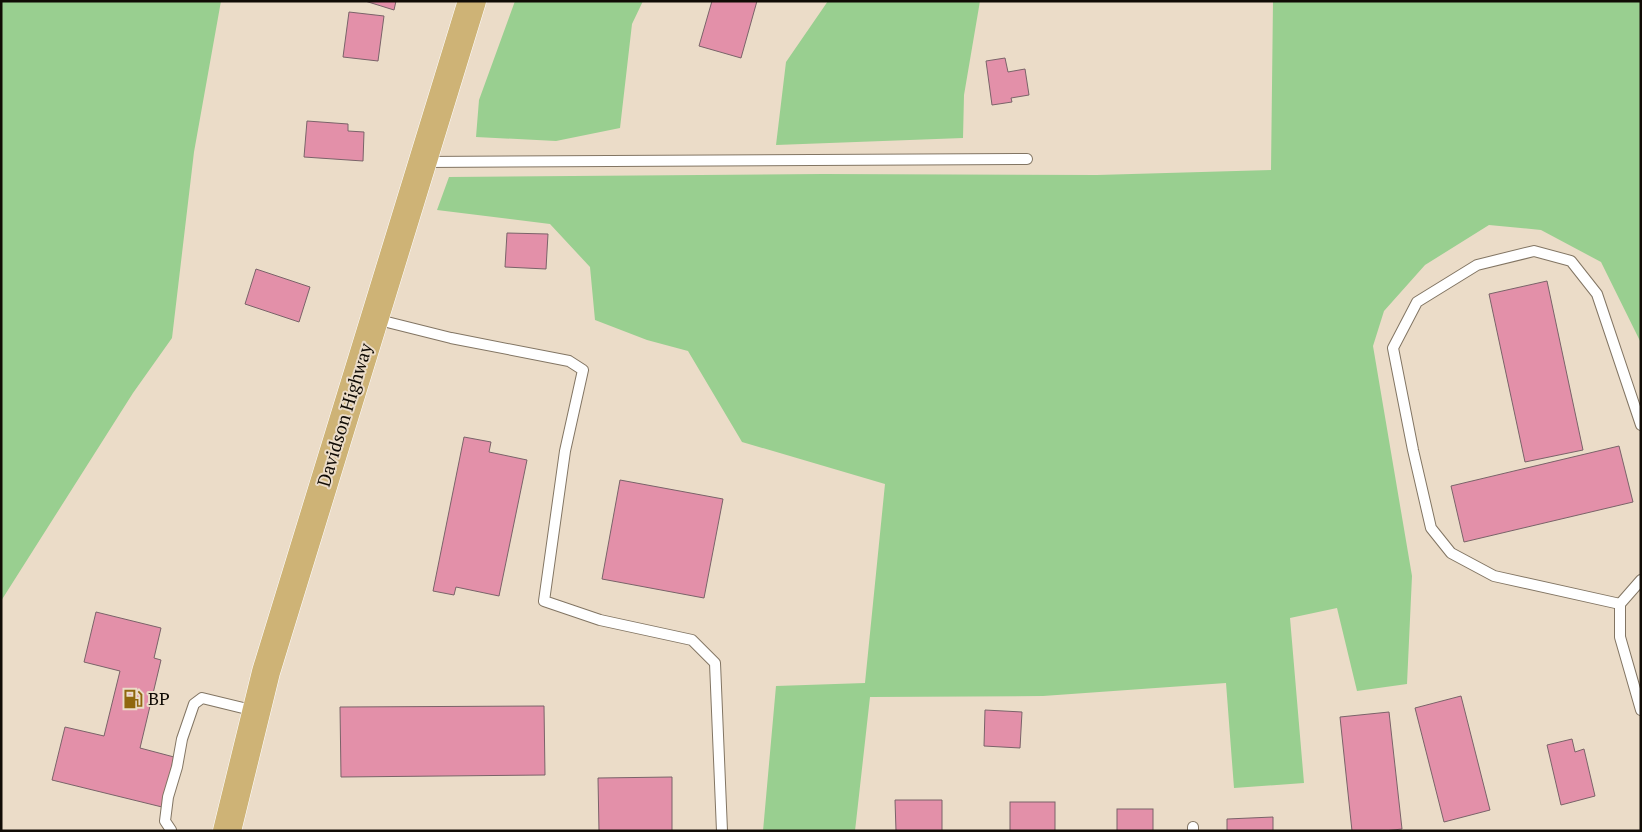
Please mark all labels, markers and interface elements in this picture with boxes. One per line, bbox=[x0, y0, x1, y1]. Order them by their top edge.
street label: Davidson Highway bbox=[311, 339, 378, 489]
place label: BP bbox=[148, 686, 170, 710]
fuel station icon: BP bbox=[122, 688, 144, 710]

